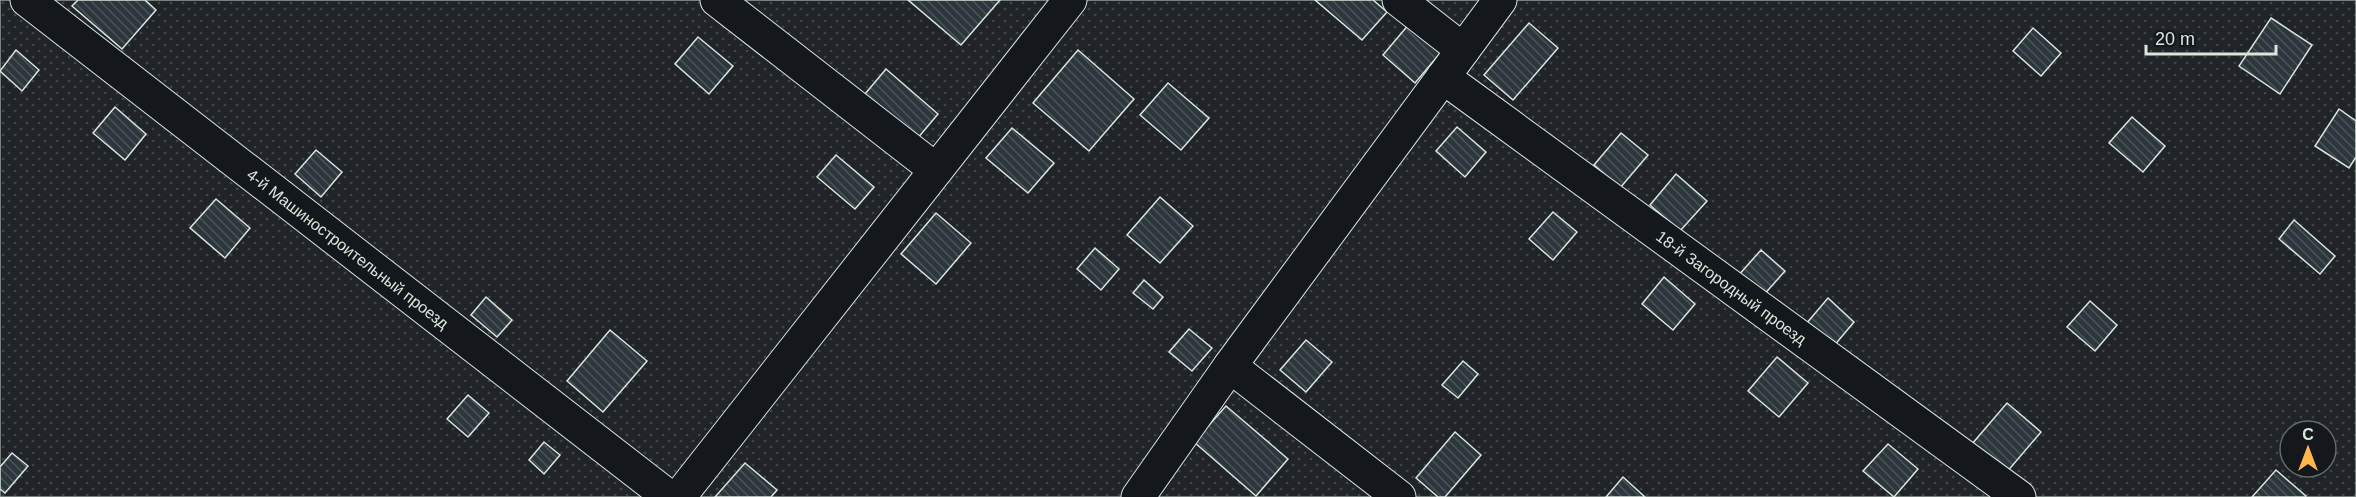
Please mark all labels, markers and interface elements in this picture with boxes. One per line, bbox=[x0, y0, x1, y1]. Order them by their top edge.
scale bar bbox=[2146, 18, 2276, 56]
text: 20 m bbox=[2155, 29, 2195, 49]
street label: 4-й Машиностроительный проезд bbox=[244, 165, 453, 332]
street label: 18-й Загородный проезд bbox=[1653, 227, 1810, 348]
north arrow bbox=[2278, 419, 2338, 479]
text: С bbox=[2302, 426, 2314, 443]

